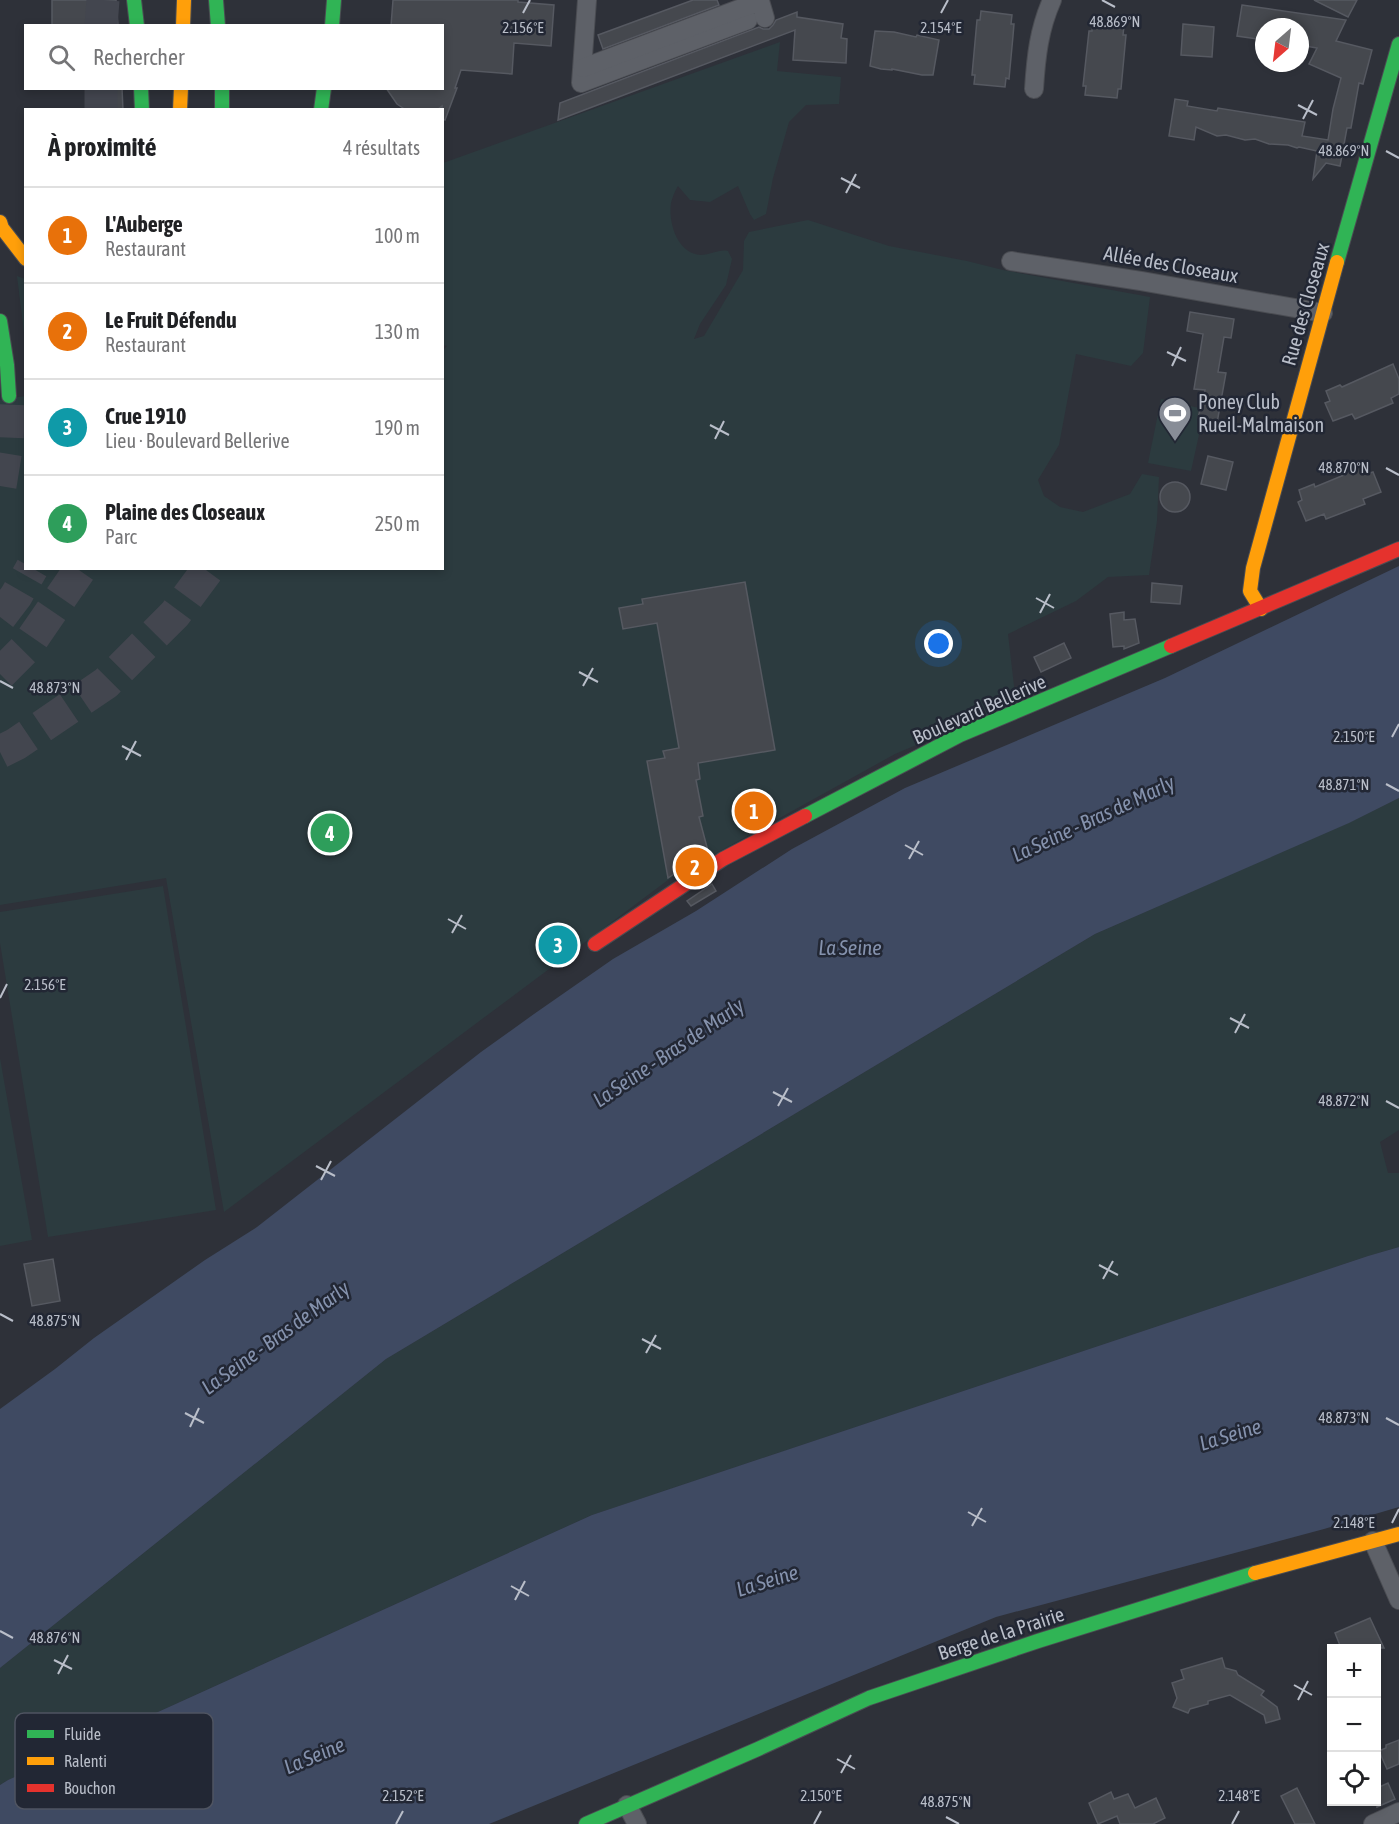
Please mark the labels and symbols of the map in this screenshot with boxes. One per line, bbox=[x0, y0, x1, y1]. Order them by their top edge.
text: 48.869°N bbox=[1090, 13, 1140, 30]
north arrow bbox=[1255, 18, 1309, 72]
text: 2.156°E bbox=[502, 19, 544, 36]
text: 2.154°E bbox=[920, 19, 962, 36]
text: 48.869°N bbox=[1319, 142, 1369, 159]
street label: Rue des Closeaux bbox=[1277, 240, 1333, 368]
street label: Allée des Closeaux bbox=[1102, 241, 1240, 287]
place label: Poney Club Rueil-Malmaison bbox=[1198, 390, 1324, 436]
sports icon: Poney Club Rueil-Malmaison bbox=[1157, 395, 1193, 442]
text: 48.870°N bbox=[1319, 459, 1369, 476]
your location bbox=[924, 629, 953, 658]
street label: Boulevard Bellerive bbox=[909, 669, 1049, 749]
text: 48.873°N bbox=[30, 679, 80, 696]
text: 2.150°E bbox=[1333, 728, 1375, 745]
water label: La Seine - Bras de Marly bbox=[1008, 770, 1178, 866]
text: 48.871°N bbox=[1319, 776, 1369, 793]
pin: 1 bbox=[734, 788, 774, 834]
pin: 4 bbox=[310, 810, 350, 856]
pin: 2 bbox=[676, 844, 714, 890]
pin: 3 bbox=[538, 922, 578, 968]
water label: La Seine bbox=[818, 935, 882, 959]
text: 2.156°E bbox=[24, 976, 66, 993]
water label: La Seine - Bras de Marly bbox=[588, 992, 748, 1111]
text: 48.872°N bbox=[1319, 1092, 1369, 1109]
water label: La Seine - Bras de Marly bbox=[196, 1275, 354, 1399]
text: 48.875°N bbox=[30, 1312, 80, 1329]
text: 48.873°N bbox=[1319, 1409, 1369, 1426]
water label: La Seine bbox=[1196, 1413, 1264, 1455]
text: 2.148°E bbox=[1333, 1514, 1375, 1531]
water label: La Seine bbox=[733, 1559, 801, 1601]
street label: Berge de la Prairie bbox=[935, 1602, 1067, 1664]
text: 48.876°N bbox=[30, 1629, 80, 1646]
legend bbox=[15, 1713, 213, 1809]
text: Fluide bbox=[64, 1725, 101, 1743]
water label: La Seine bbox=[280, 1732, 348, 1778]
text: Ralenti bbox=[64, 1752, 107, 1770]
text: Bouchon bbox=[64, 1779, 116, 1797]
text: 2.152°E bbox=[382, 1787, 424, 1804]
text: 2.150°E bbox=[800, 1787, 842, 1804]
text: 2.148°E bbox=[1218, 1787, 1260, 1804]
text: 48.875°N bbox=[921, 1793, 971, 1810]

